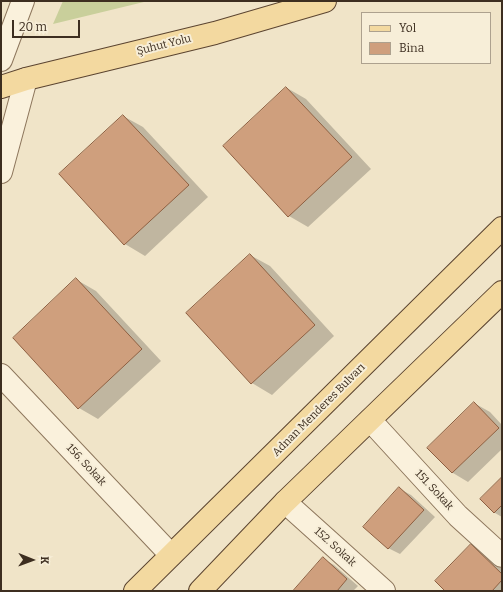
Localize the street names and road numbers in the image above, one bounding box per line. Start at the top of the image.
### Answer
street label: Şuhut Yolu [135,32,193,58]
street label: Adnan Menderes Bulvarı [270,361,368,459]
street label: 156. Sokak [63,441,109,489]
street label: 151. Sokak [412,467,456,513]
street label: 152. Sokak [311,525,359,569]

